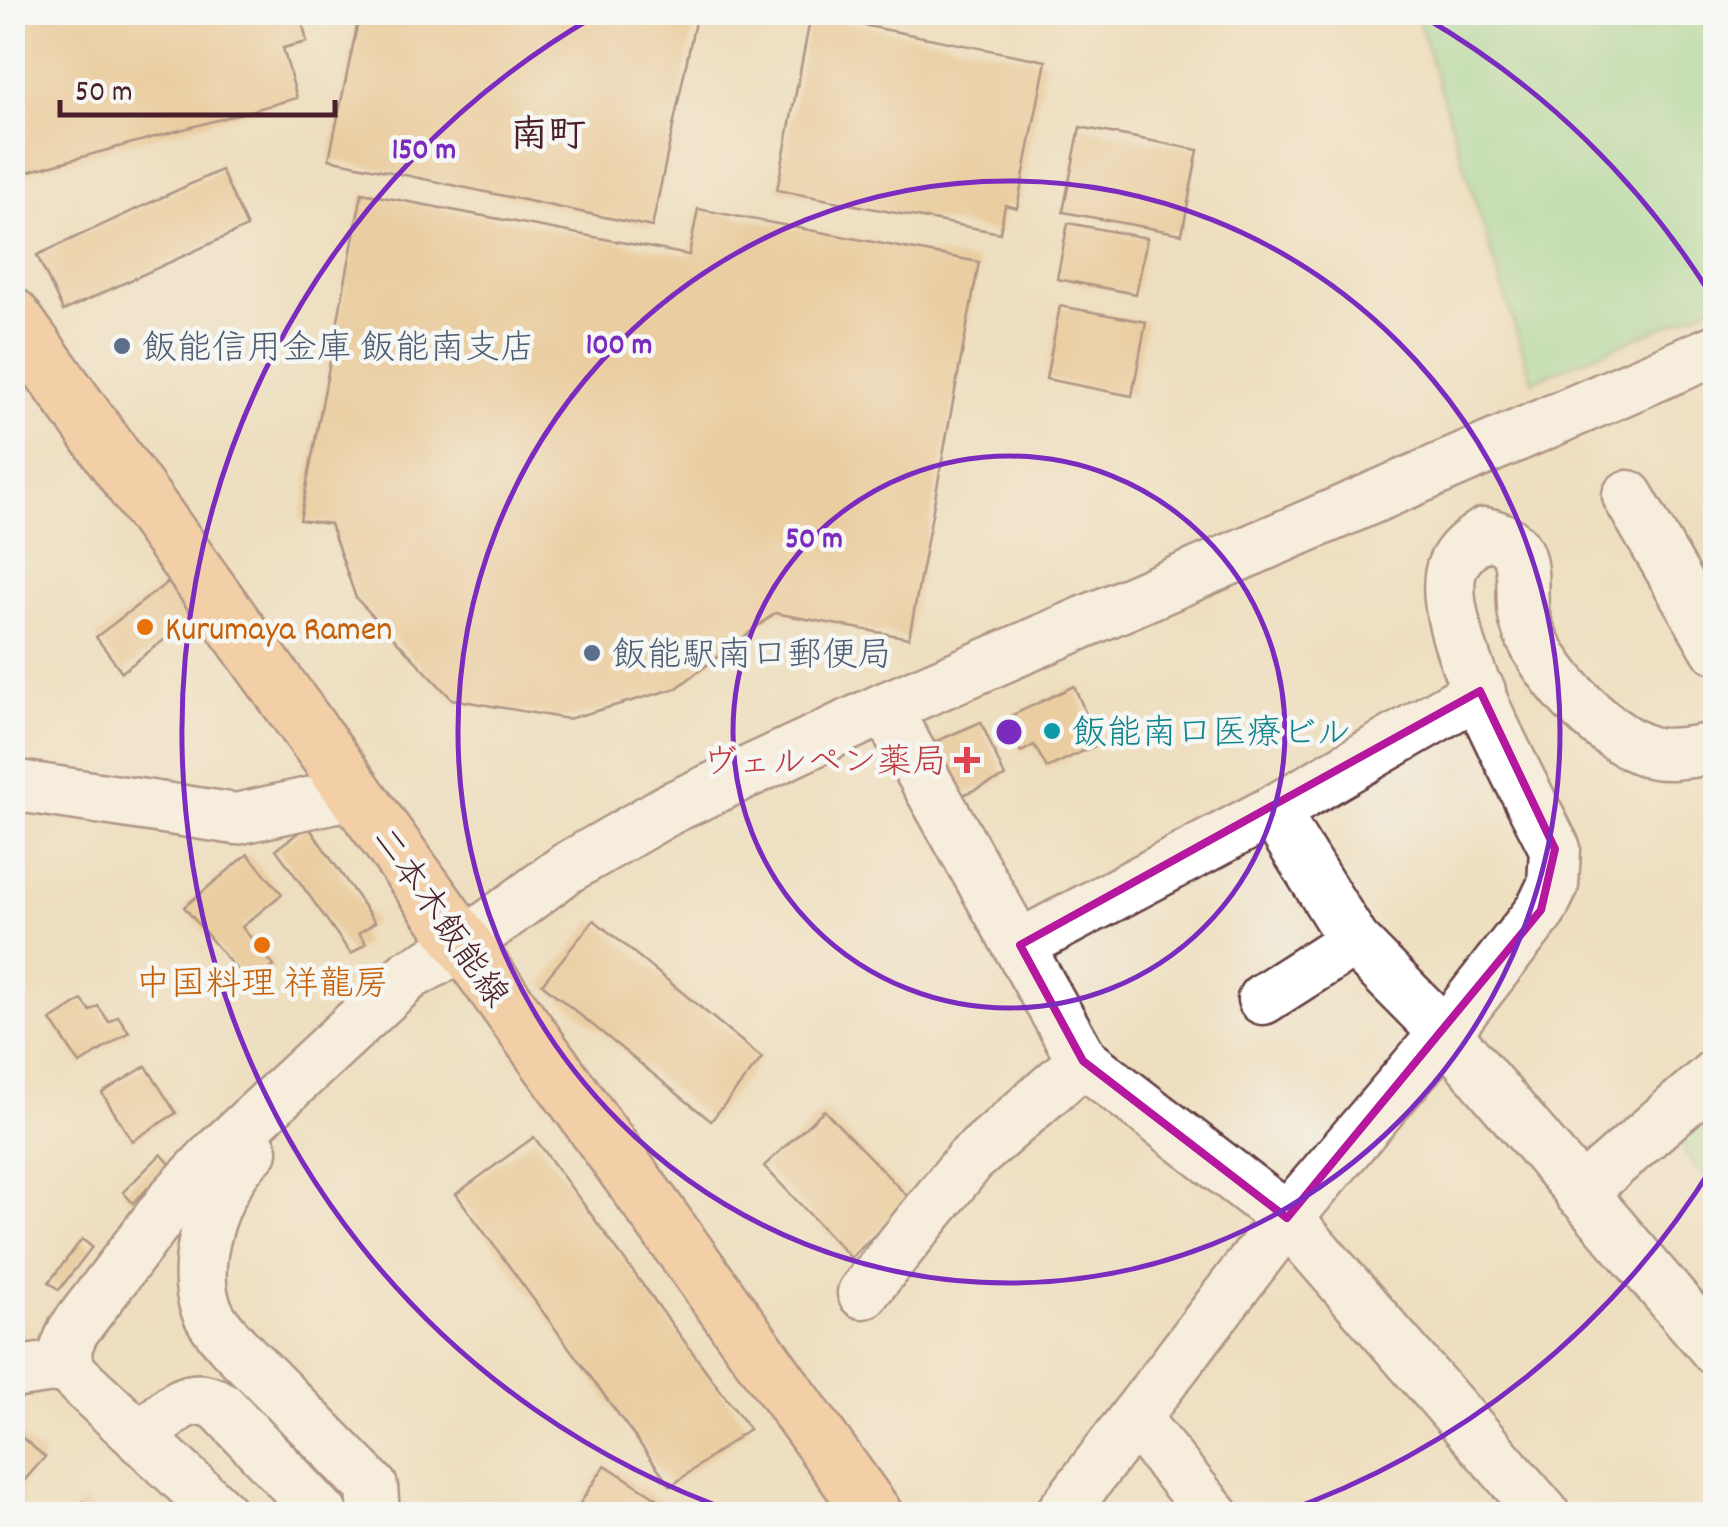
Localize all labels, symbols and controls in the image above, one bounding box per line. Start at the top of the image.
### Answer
scale bar [60,55,335,117]
text: 50 m [75,73,133,116]
district label: 南町 [510,111,586,166]
text: 150 m [392,131,456,174]
place label: 飯能信用金庫 飯能南支店 [142,326,535,376]
text: 100 m [586,326,652,369]
marker: 飯能信用金庫 飯能南支店 [111,335,133,357]
text: 50 m [785,520,843,563]
place label: Kurumaya Ramen [165,607,392,657]
marker: Kurumaya Ramen [134,616,156,638]
place label: 飯能駅南口郵便局 [612,633,892,683]
marker: 飯能駅南口郵便局 [581,642,603,664]
place label: 飯能南口医療ビル [1072,711,1351,761]
centre of rings [991,714,1027,750]
marker: 飯能南口医療ビル [1041,720,1063,742]
place label: ヴェルペン薬局 [702,740,947,790]
marker: ヴェルペン薬局 [956,749,978,771]
street label: 二本木飯能線 [357,819,519,1019]
marker: 中国料理 祥龍房 [251,934,273,956]
place label: 中国料理 祥龍房 [135,962,389,1012]

